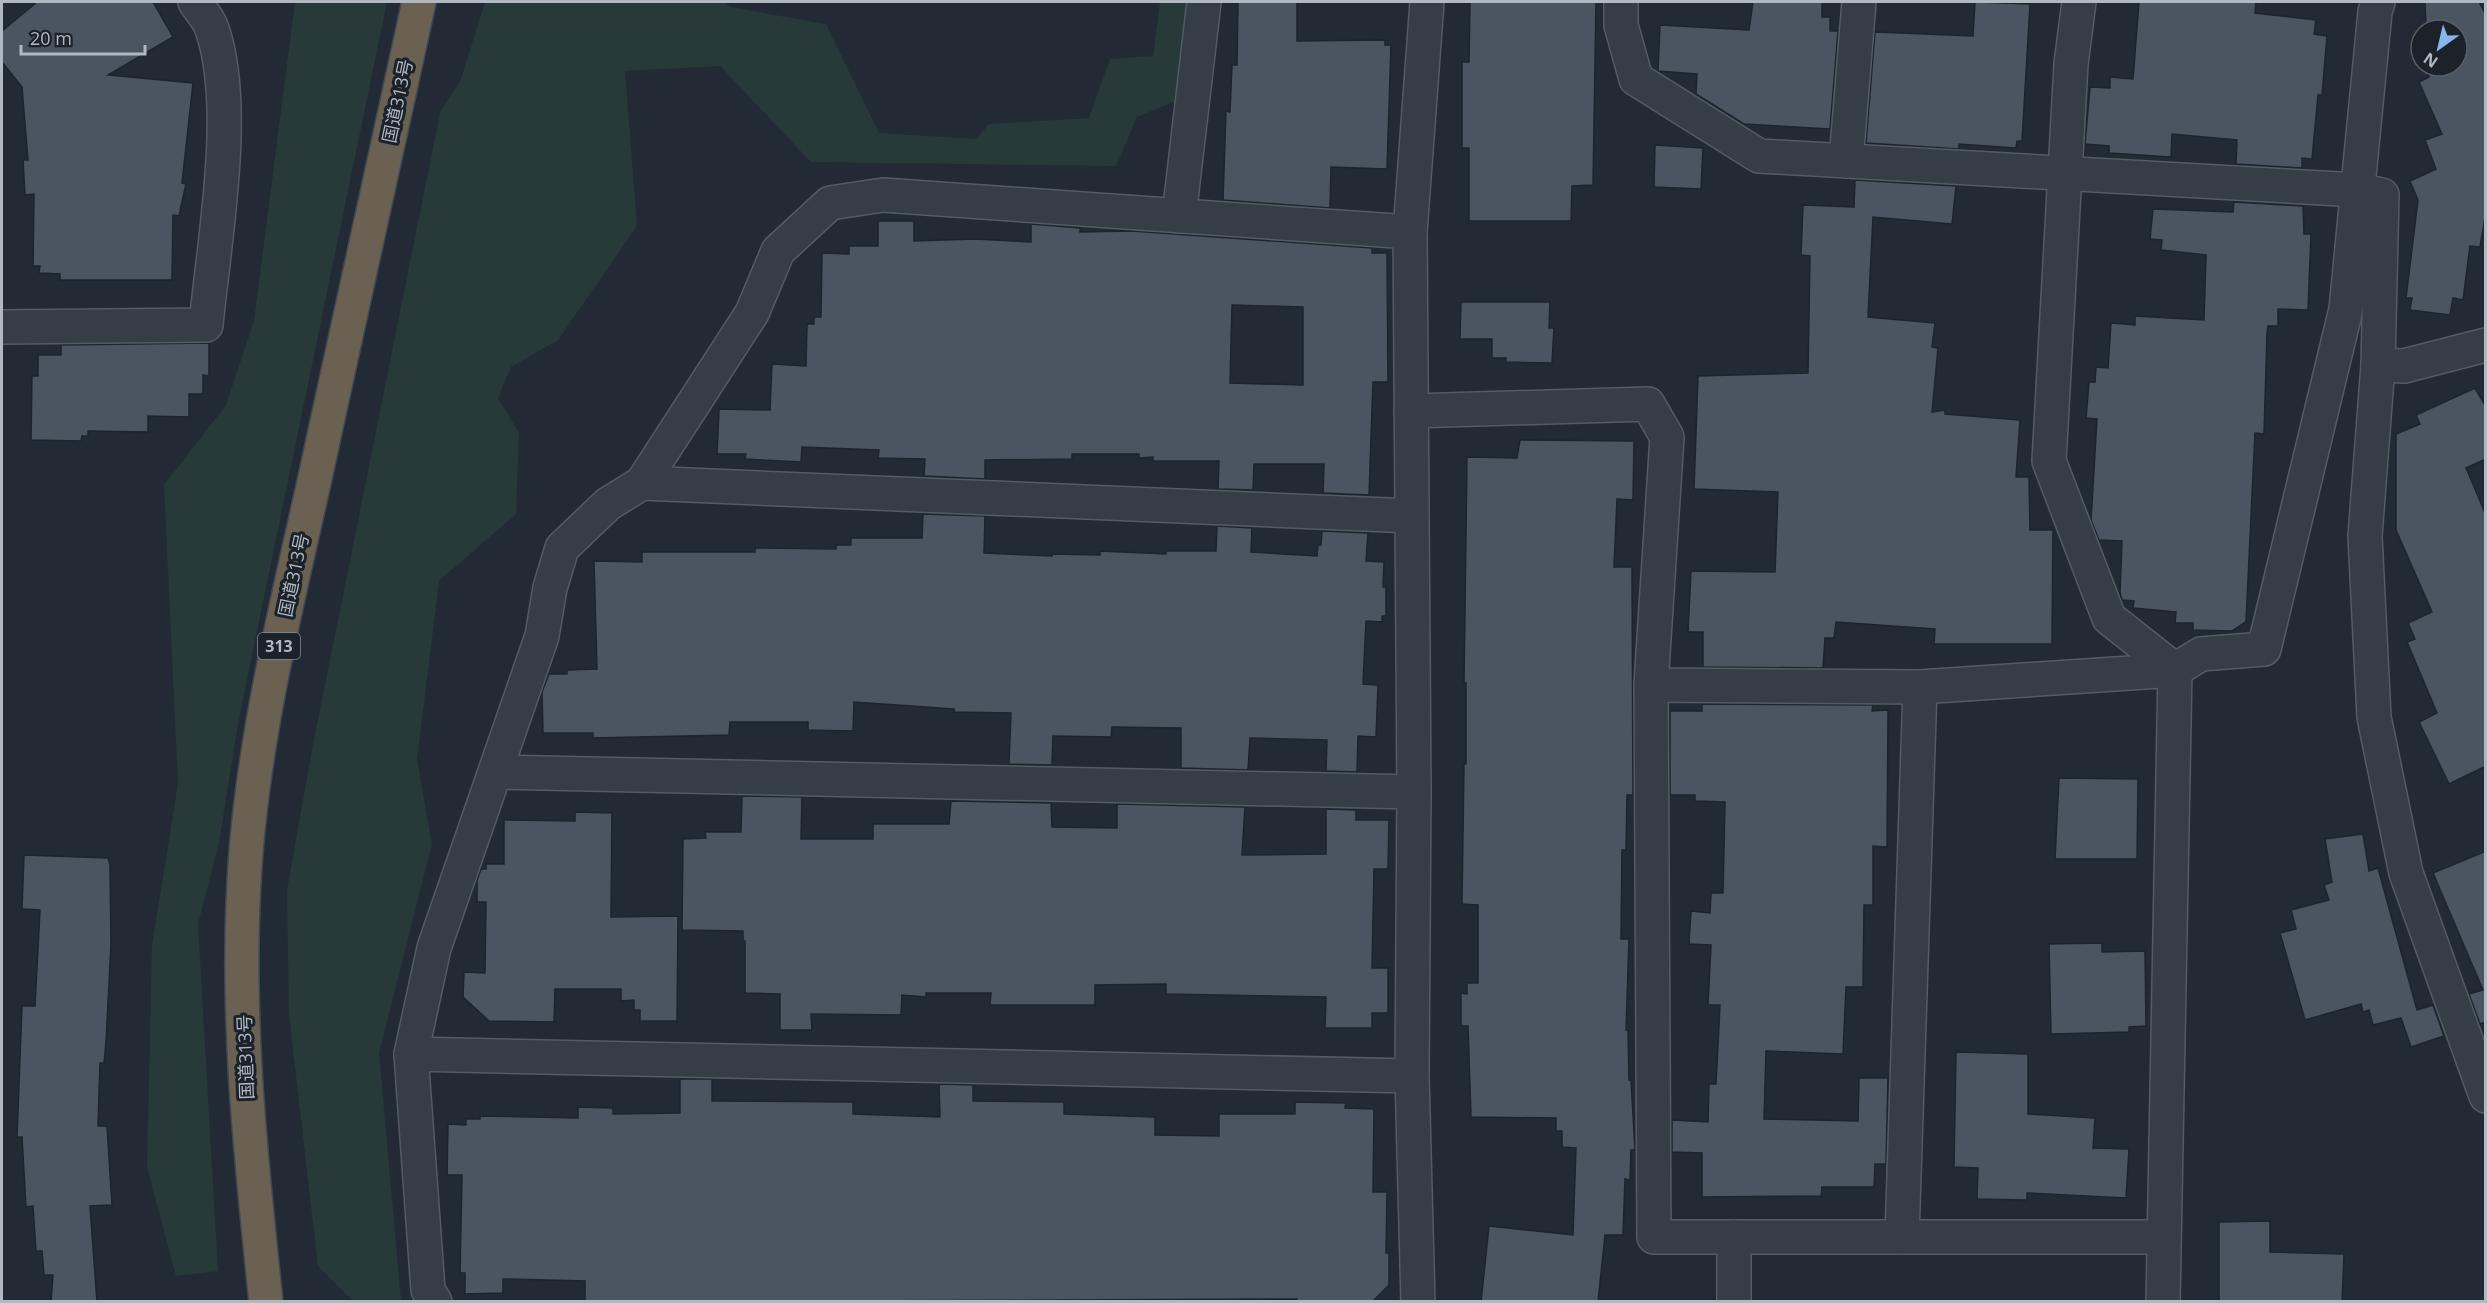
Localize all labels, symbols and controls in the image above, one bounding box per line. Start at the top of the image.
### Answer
scale bar [21,18,146,56]
north arrow [2409,18,2469,78]
text: 20 m [30,26,72,50]
text: N [2419,48,2442,73]
street label: 国道313号 [376,57,418,145]
street label: 国道313号 [272,531,314,619]
road number: 313 [258,633,300,659]
street label: 国道313号 [232,1014,258,1100]

